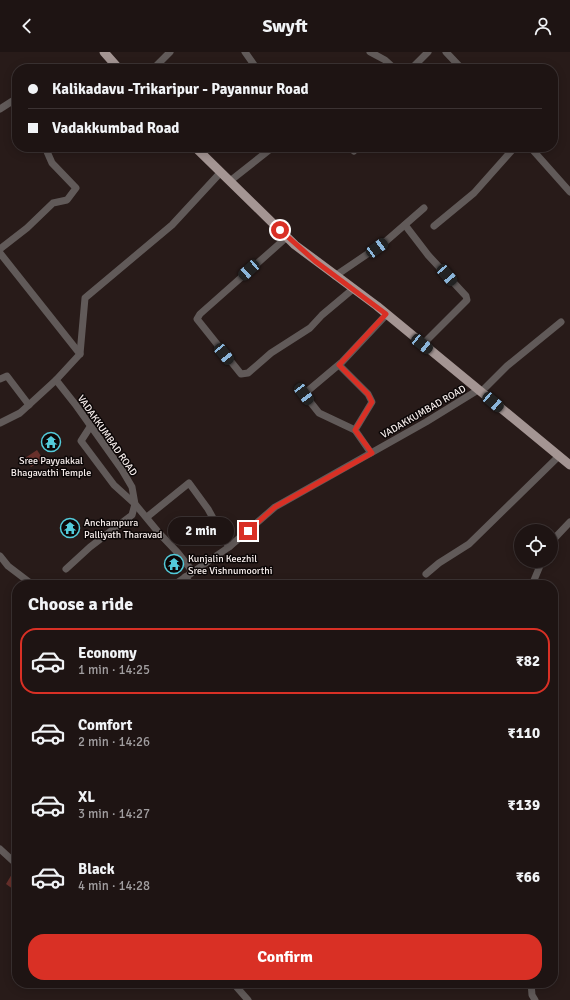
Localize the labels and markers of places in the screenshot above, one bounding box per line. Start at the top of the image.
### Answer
temple icon: Sree Payyakkal Bhagavathi Temple [40,431,62,453]
place label: Sree Payyakkal Bhagavathi Temple [11,455,91,479]
temple icon: Anchampura Palliyath Tharavad [59,517,81,539]
place label: Anchampura Palliyath Tharavad [84,517,162,541]
temple icon: Kunjalin Keezhil Sree Vishnumoorthi [163,553,185,575]
place label: Kunjalin Keezhil Sree Vishnumoorthi [188,553,272,577]

